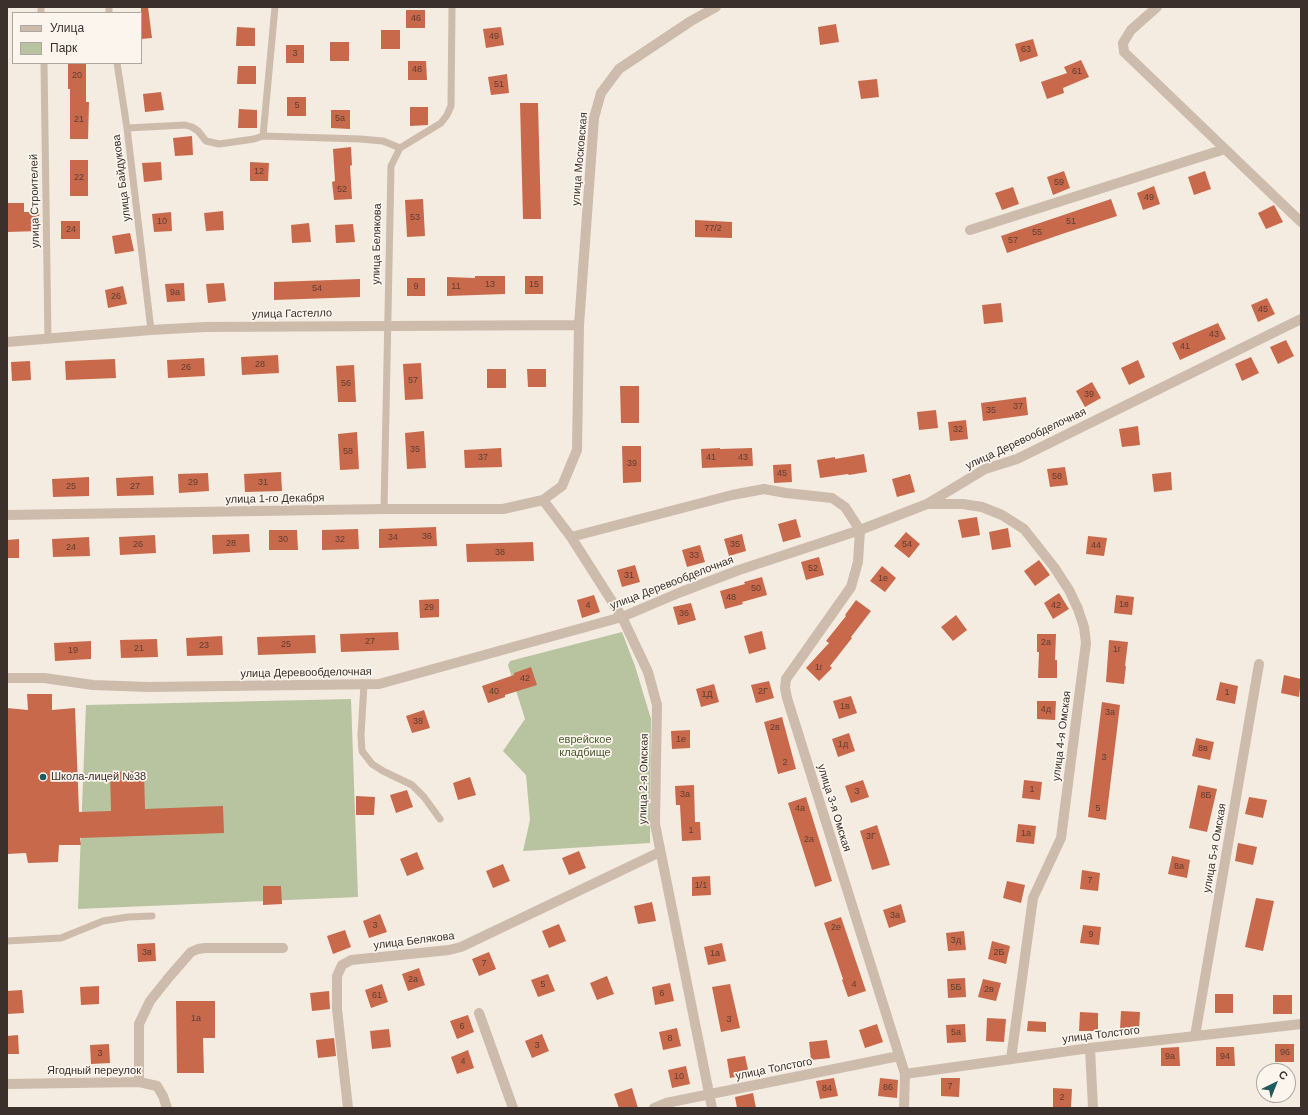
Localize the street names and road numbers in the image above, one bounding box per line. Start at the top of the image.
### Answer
street label: улица Московская [569,112,591,206]
street label: улица Байдукова [110,134,134,222]
street label: улица Строителей [28,154,42,248]
street label: улица Белякова [370,203,384,285]
street label: улица Гастелло [252,307,332,321]
street label: улица Деревообделочная [964,405,1088,473]
street label: улица 1-го Декабря [225,492,325,506]
street label: улица Деревообделочная [608,553,736,613]
street label: улица Деревообделочная [240,665,372,681]
street label: улица 4-я Омская [1050,690,1074,782]
street label: улица 2-я Омская [637,733,651,825]
street label: улица 3-я Омская [814,763,854,853]
street label: улица 5-я Омская [1201,802,1229,894]
street label: улица Белякова [373,929,455,953]
street label: улица Толстого [1062,1024,1140,1046]
street label: улица Толстого [735,1055,813,1083]
street label: Ягодный переулок [47,1064,141,1078]

